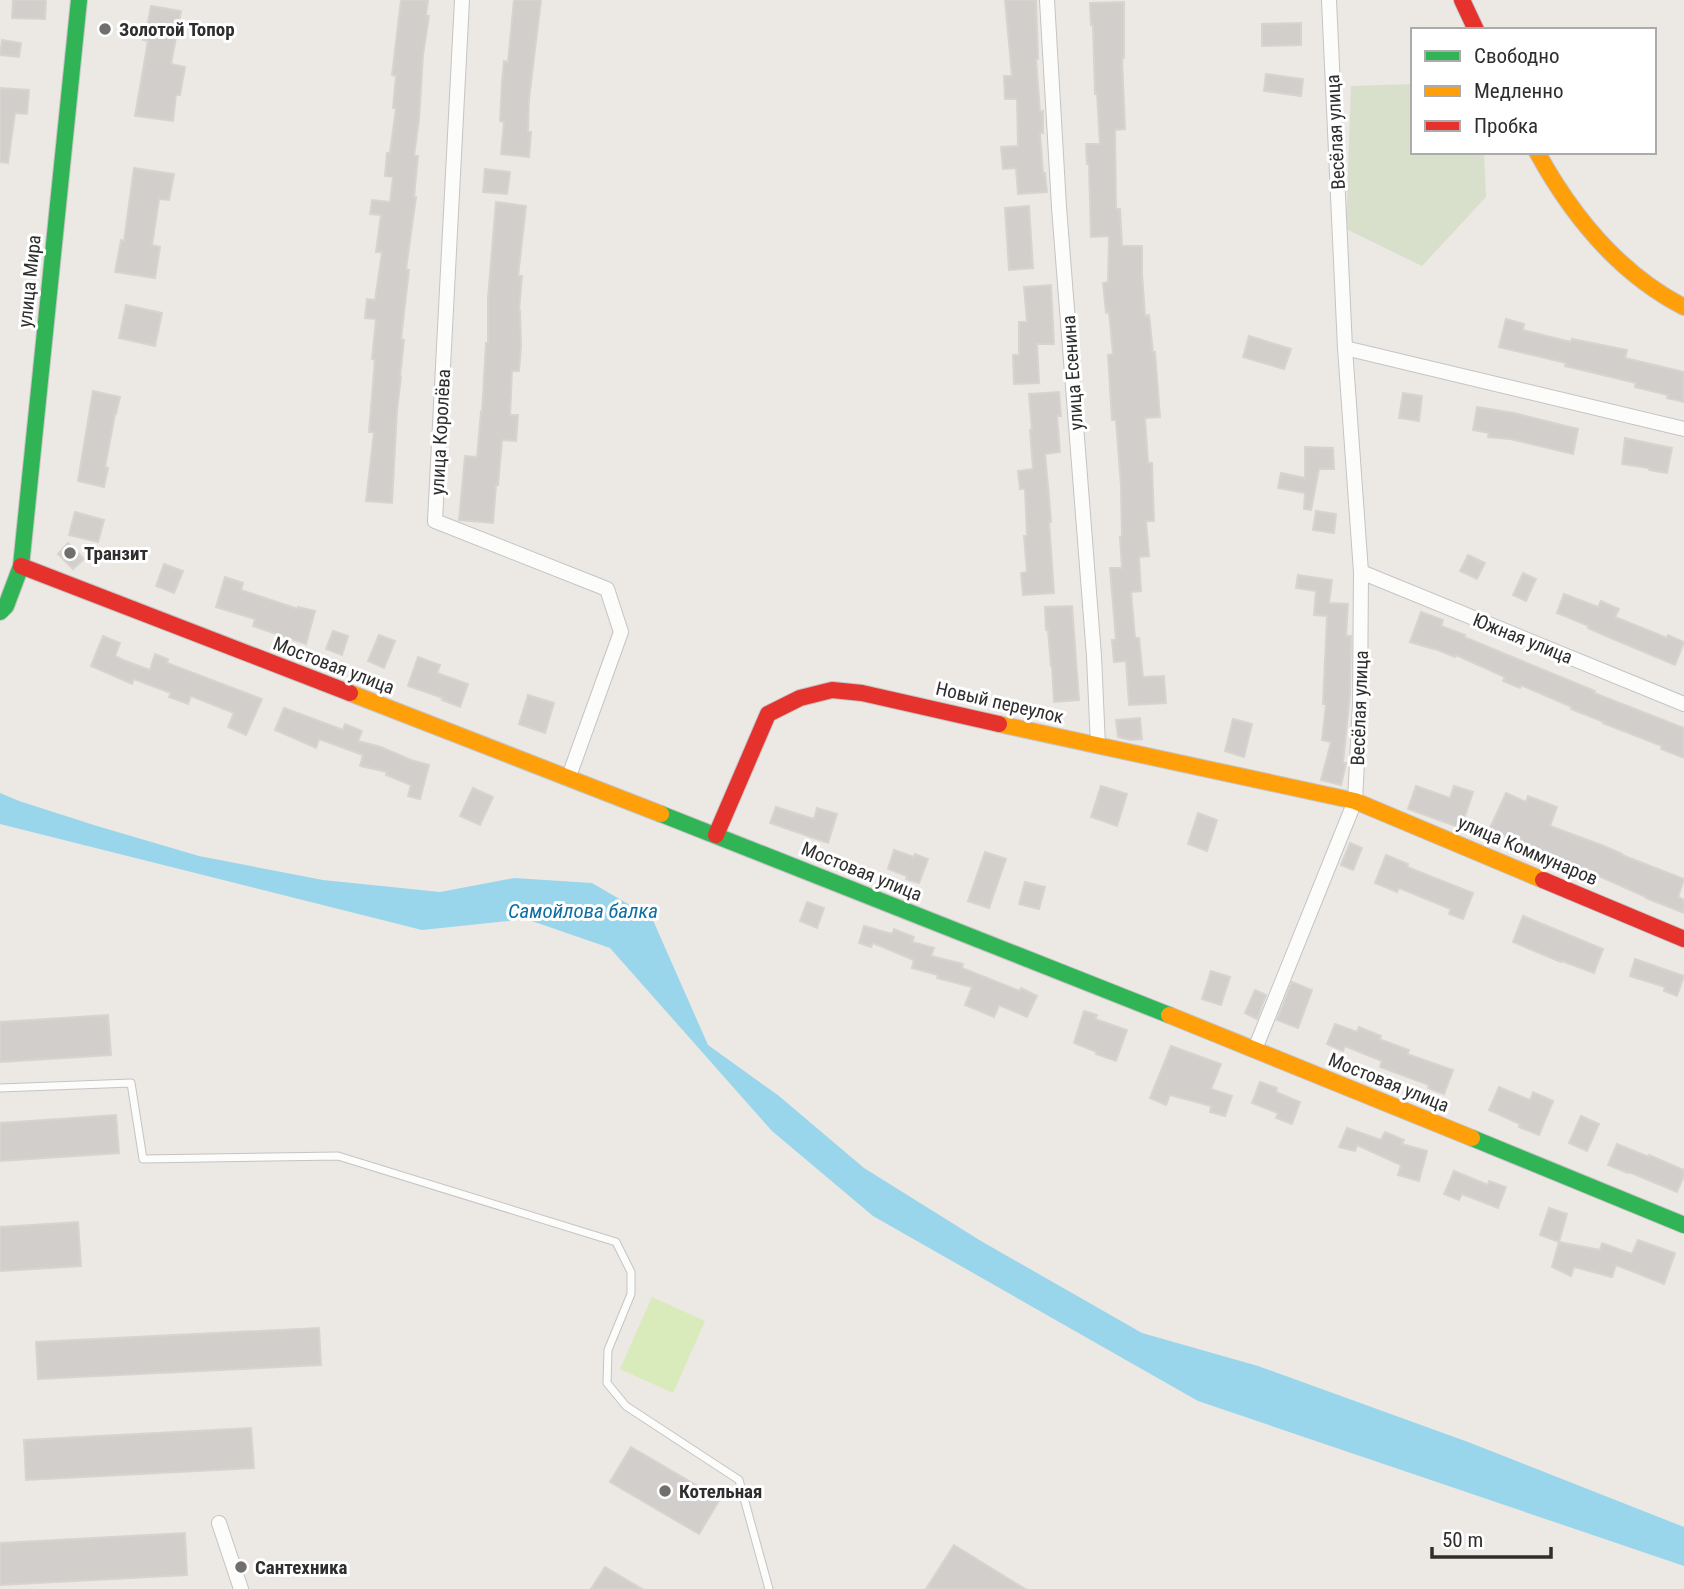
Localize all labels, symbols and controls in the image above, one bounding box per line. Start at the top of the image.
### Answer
place label: Золотой Топор [119,18,235,41]
marker: Золотой Топор [97,21,113,37]
legend [1411,28,1656,154]
text: Свободно [1474,44,1560,68]
street label: Весёлая улица [1321,74,1350,190]
text: Медленно [1474,79,1563,103]
text: Пробка [1474,114,1538,138]
street label: улица Мира [13,234,46,328]
street label: улица Есенина [1057,315,1088,431]
street label: улица Королёва [426,368,455,496]
place label: Транзит [84,542,148,565]
marker: Транзит [62,545,78,561]
street label: Южная улица [1470,608,1576,669]
street label: Мостовая улица [270,632,398,699]
street label: Весёлая улица [1346,650,1373,766]
street label: Новый переулок [934,677,1066,728]
street label: улица Коммунаров [1454,811,1601,890]
street label: Мостовая улица [798,837,925,906]
water label: Самойлова балка [508,899,658,923]
street label: Мостовая улица [1325,1048,1452,1117]
place label: Котельная [679,1480,762,1503]
marker: Котельная [657,1483,673,1499]
scale bar [1432,1516,1551,1560]
text: 50 m [1442,1528,1483,1552]
place label: Сантехника [255,1556,348,1579]
marker: Сантехника [233,1559,249,1575]

